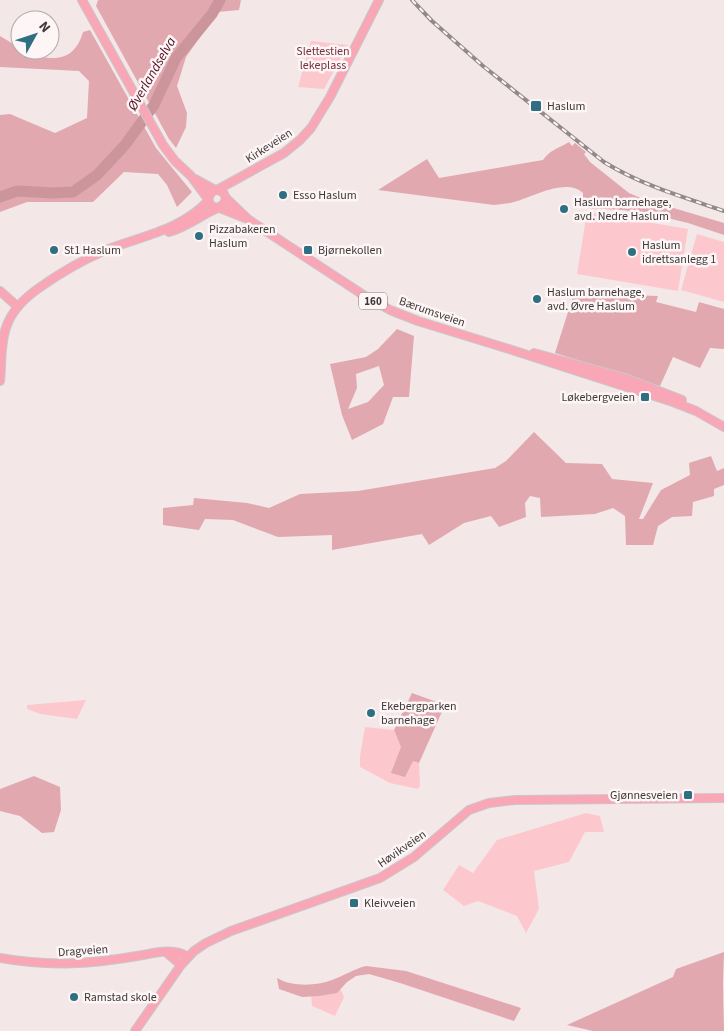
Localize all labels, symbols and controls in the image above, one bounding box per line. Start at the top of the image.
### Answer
north arrow [10,10,60,60]
text: N [34,17,55,37]
water label: Øverlandselva [122,33,181,115]
park label: Slettestien lekeplass [296,43,350,74]
place label: Haslum [547,98,585,115]
marker: Haslum [529,99,543,113]
street label: Kirkeveien [242,124,296,168]
place label: Esso Haslum [293,187,357,204]
marker: Esso Haslum [277,189,289,201]
place label: Haslum barnehage, avd. Nedre Haslum [574,194,671,225]
marker: Haslum barnehage, avd. Nedre Haslum [558,203,570,215]
place label: Pizzabakeren Haslum [209,221,275,252]
marker: Pizzabakeren Haslum [193,230,205,242]
place label: Haslum idrettsanlegg 1 [642,237,716,268]
place label: St1 Haslum [64,242,121,259]
place label: Bjørnekollen [318,242,382,259]
marker: St1 Haslum [48,244,60,256]
marker: Bjørnekollen [302,244,314,256]
marker: Haslum idrettsanlegg 1 [626,246,638,258]
place label: Haslum barnehage, avd. Øvre Haslum [547,284,644,315]
road number: 160 [359,292,387,310]
street label: Bærumsveien [397,293,467,331]
marker: Haslum barnehage, avd. Øvre Haslum [531,293,543,305]
place label: Løkebergveien [562,389,635,406]
marker: Løkebergveien [639,391,651,403]
place label: Ekebergparken barnehage [381,698,457,729]
marker: Ekebergparken barnehage [365,707,377,719]
place label: Gjønnesveien [610,787,678,804]
marker: Gjønnesveien [682,789,694,801]
street label: Høvikveien [374,826,430,872]
place label: Kleivveien [364,895,416,912]
marker: Kleivveien [348,897,360,909]
street label: Dragveien [57,941,109,961]
place label: Ramstad skole [84,989,157,1006]
marker: Ramstad skole [68,991,80,1003]

